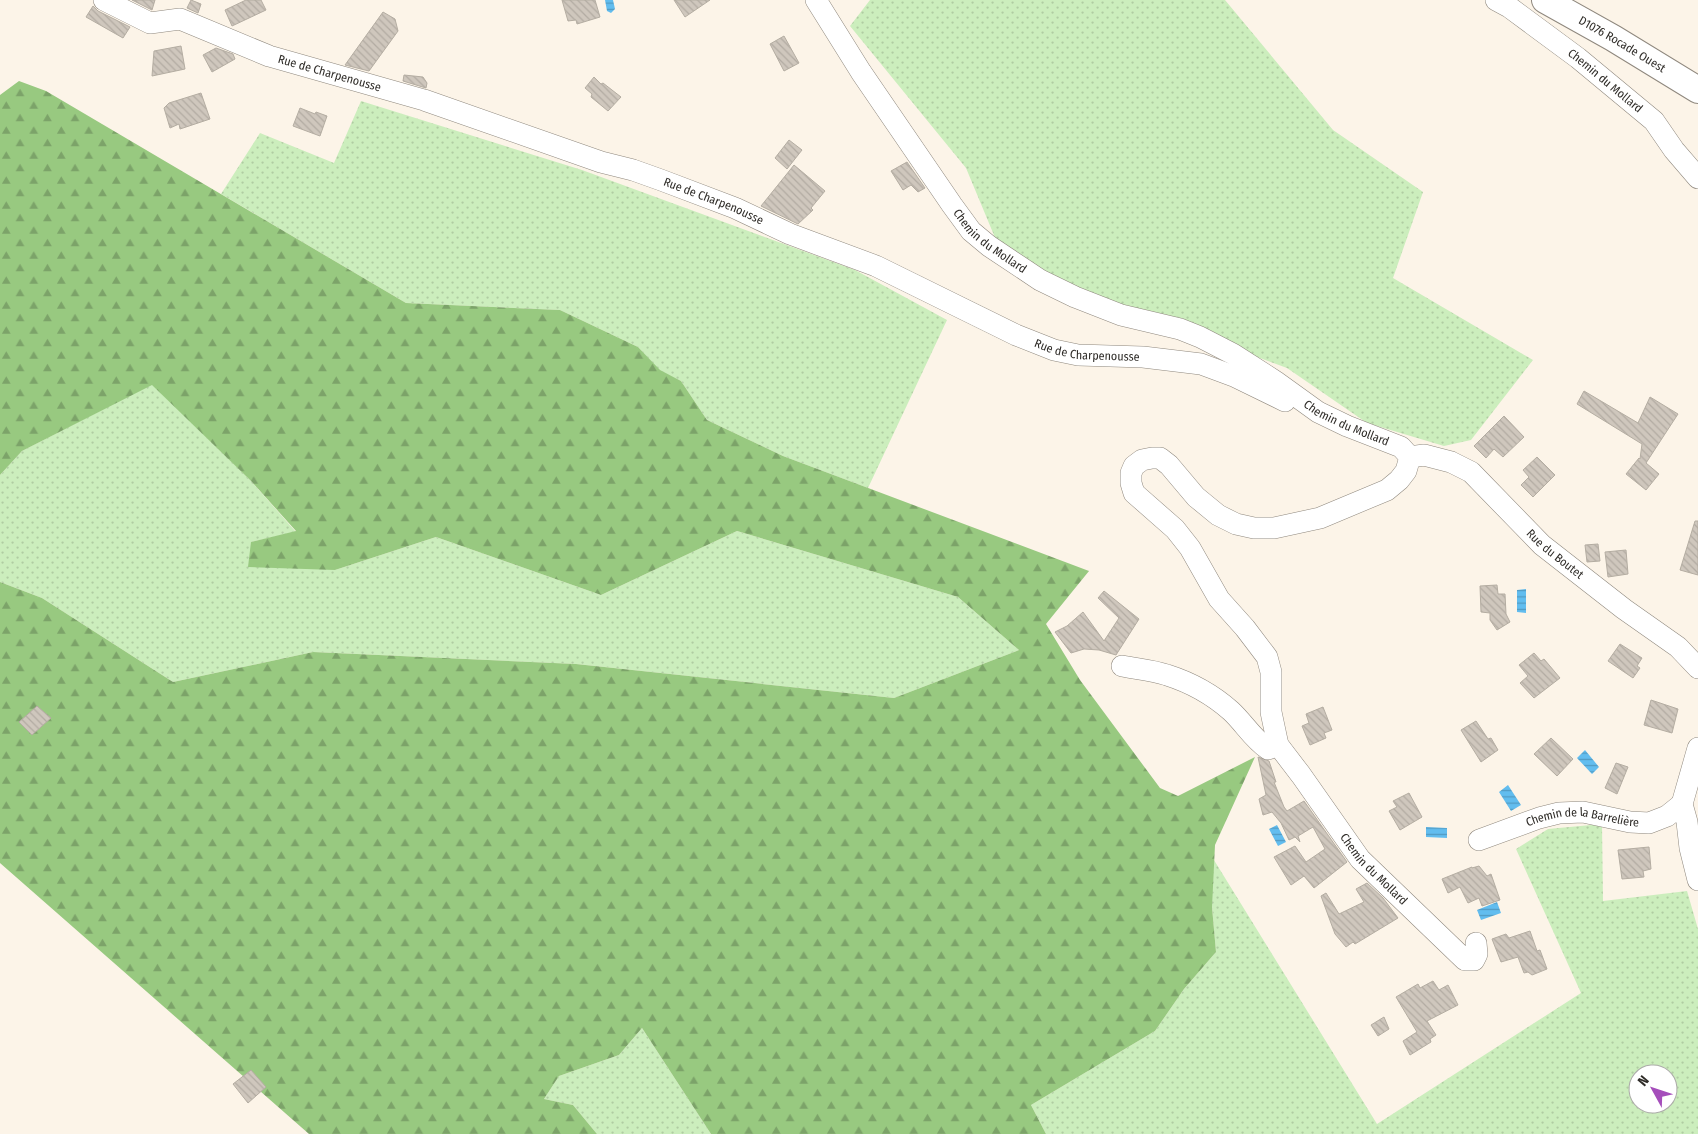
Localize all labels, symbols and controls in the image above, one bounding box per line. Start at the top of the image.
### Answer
street label: D1076 Rocade Ouest [1576,13,1668,76]
street label: Chemin du Mollard [1565,46,1645,116]
street label: Rue de Charpenousse [276,52,383,94]
street label: Rue de Charpenousse [662,175,766,227]
street label: Chemin du Mollard [950,206,1029,276]
street label: Rue de Charpenousse [1032,336,1140,364]
street label: Chemin du Mollard [1301,397,1391,449]
street label: Rue du Boutet [1524,526,1586,582]
street label: Chemin de la Barrelière [1524,805,1639,829]
street label: Chemin du Mollard [1337,831,1410,908]
north arrow [1628,1064,1678,1114]
text: N [1634,1072,1653,1090]

